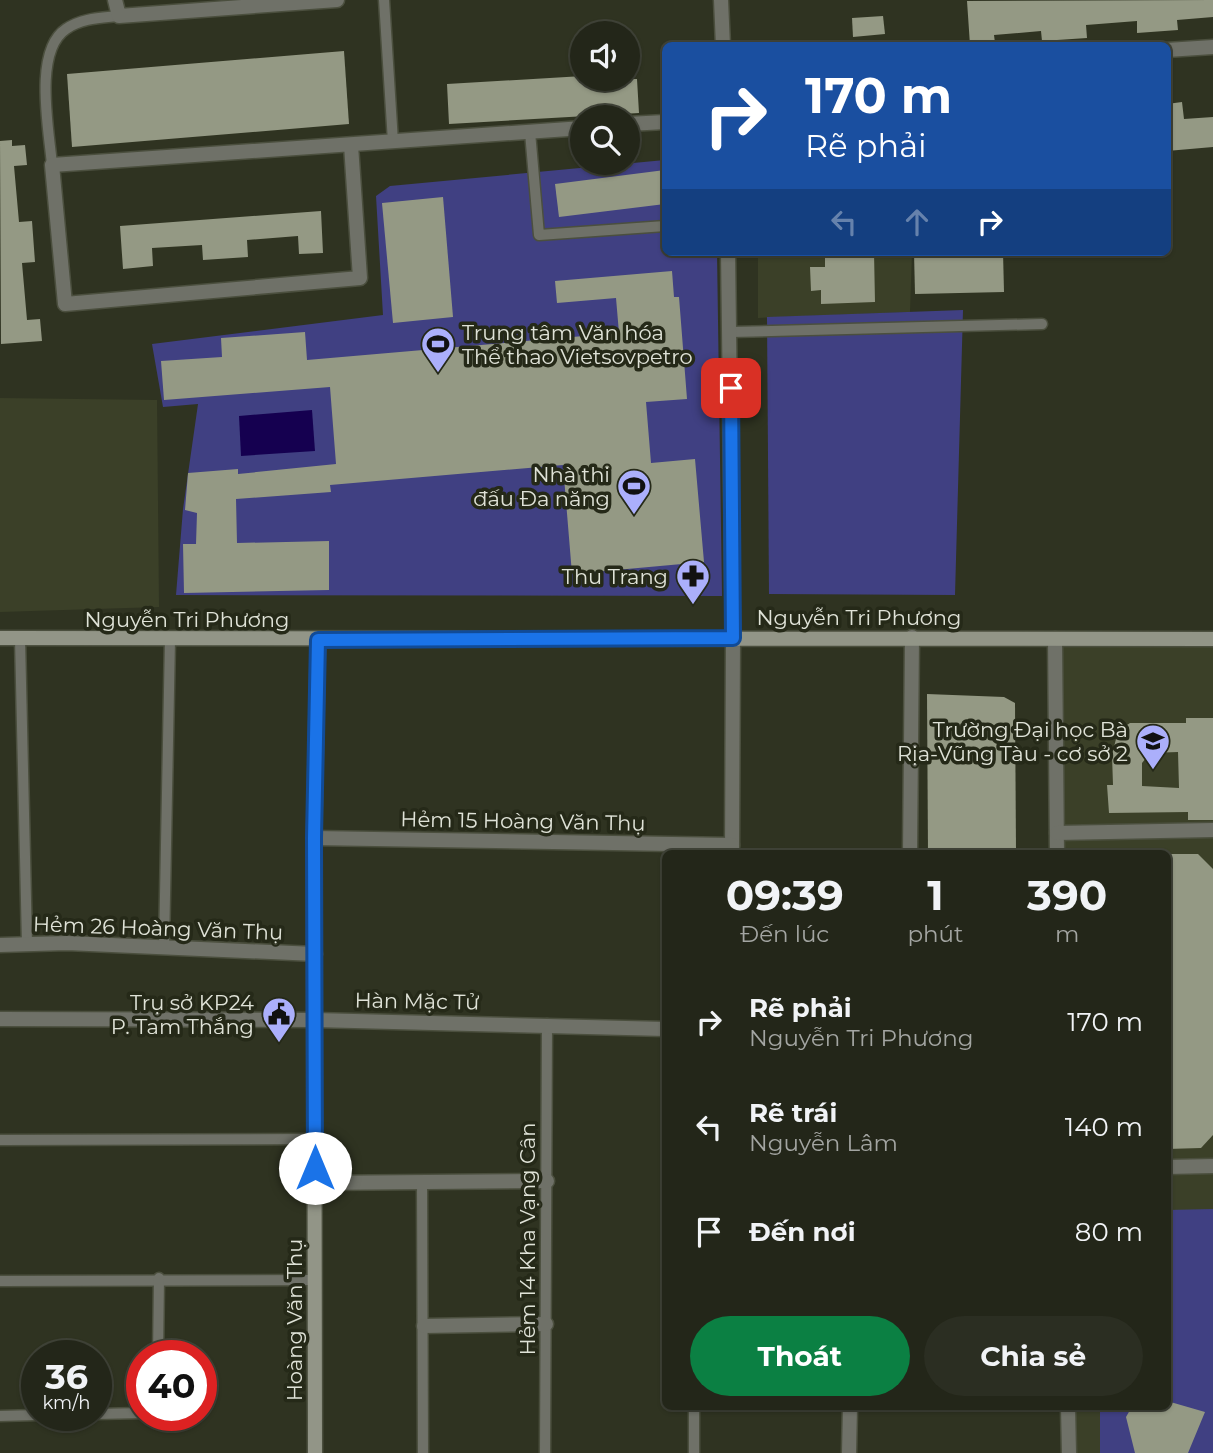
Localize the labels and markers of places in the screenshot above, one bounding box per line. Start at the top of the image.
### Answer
place label: Trung tâm Văn hóa Thể thao Vietsovpetro [462,320,693,369]
sports icon: Trung tâm Văn hóa Thể thao Vietsovpetro [419,325,457,374]
pin [701,358,761,418]
place label: Nhà thi đấu Đa năng [473,462,610,511]
sports icon: Nhà thi đấu Đa năng [615,467,653,516]
pharmacy icon: Thu Trang [674,557,712,606]
place label: Thu Trang [562,564,668,589]
place label: Trường Đại học Bà Rịa-Vũng Tàu - cơ sở 2 [897,717,1128,766]
school or university icon: Trường Đại học Bà Rịa-Vũng Tàu - cơ sở 2 [1134,722,1172,771]
place label: Trụ sở KP24 P. Tam Thắng [111,990,254,1039]
public building icon: Trụ sở KP24 P. Tam Thắng [260,995,298,1044]

